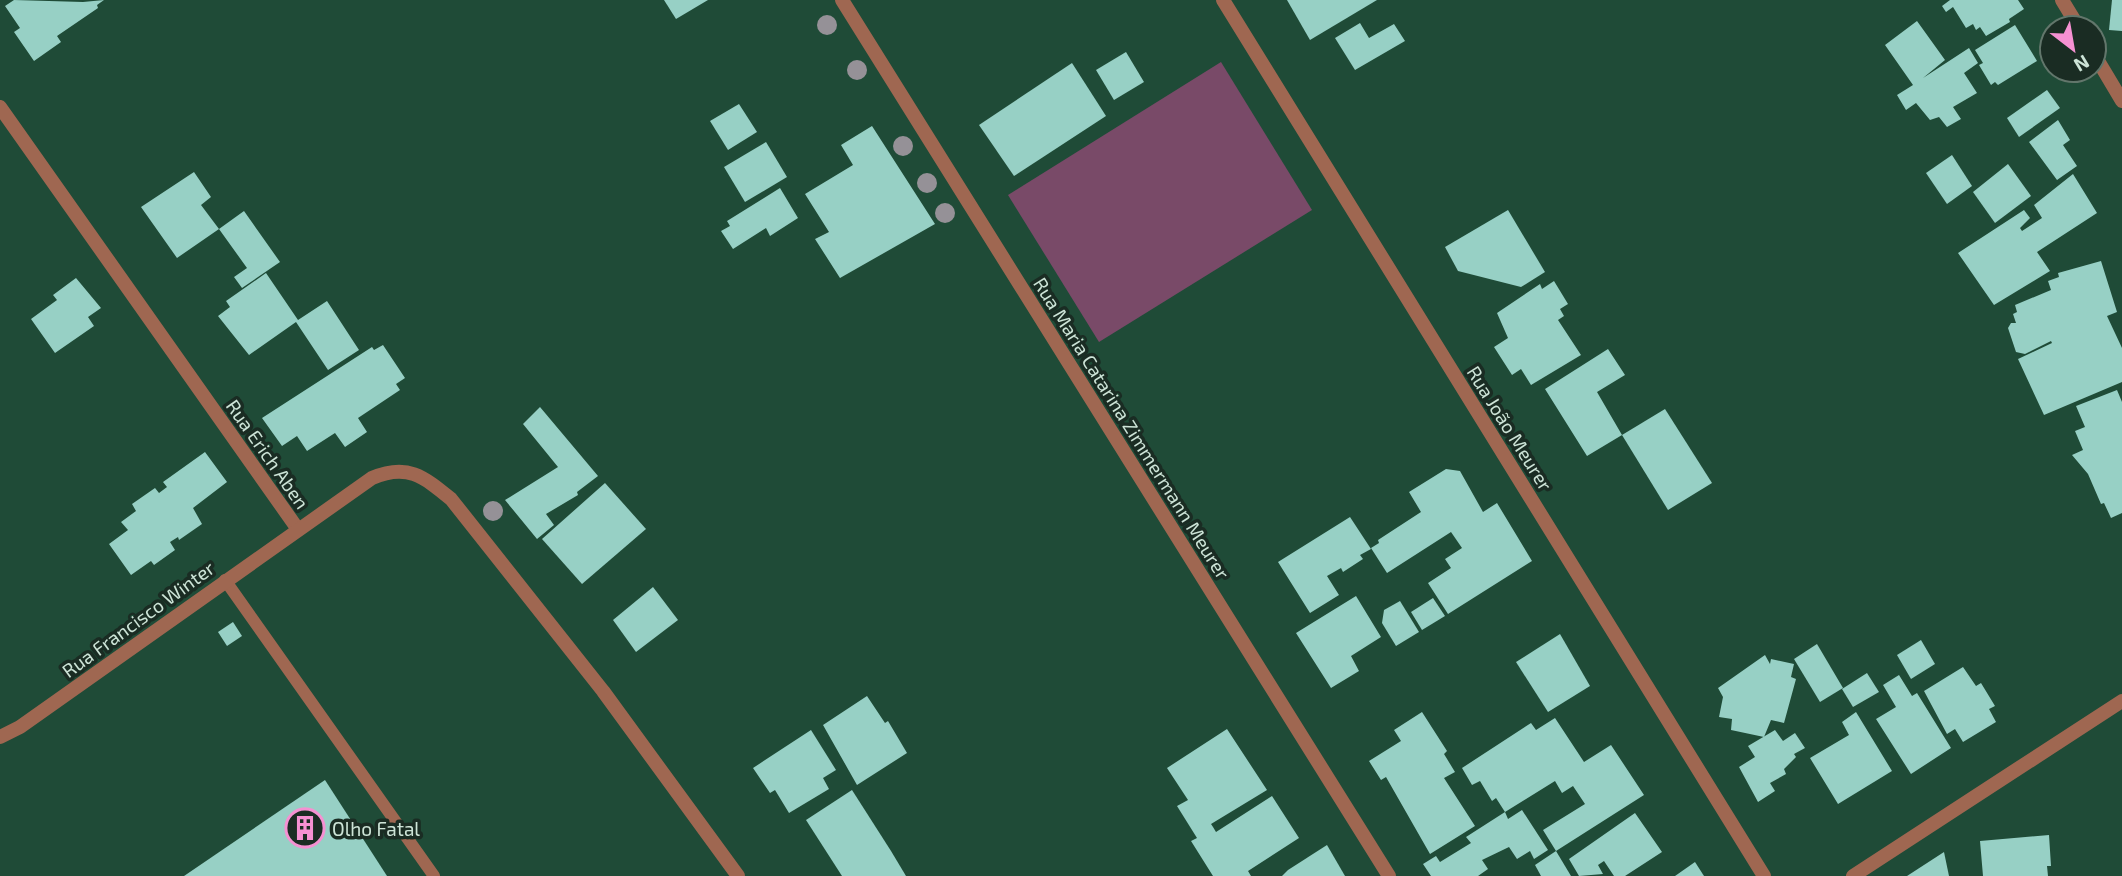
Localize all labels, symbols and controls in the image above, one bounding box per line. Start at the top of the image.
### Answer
north arrow [2038,14,2108,84]
text: N [2070,51,2094,77]
street label: Rua Maria Catarina Zimmermann Meurer [1029,273,1235,583]
street label: Rua João Meurer [1462,361,1558,495]
street label: Rua Erich Aben [222,395,314,513]
street label: Rua Francisco Winter [57,556,219,682]
building icon: Olho Fatal [284,807,326,849]
place label: Olho Fatal [332,817,420,840]

